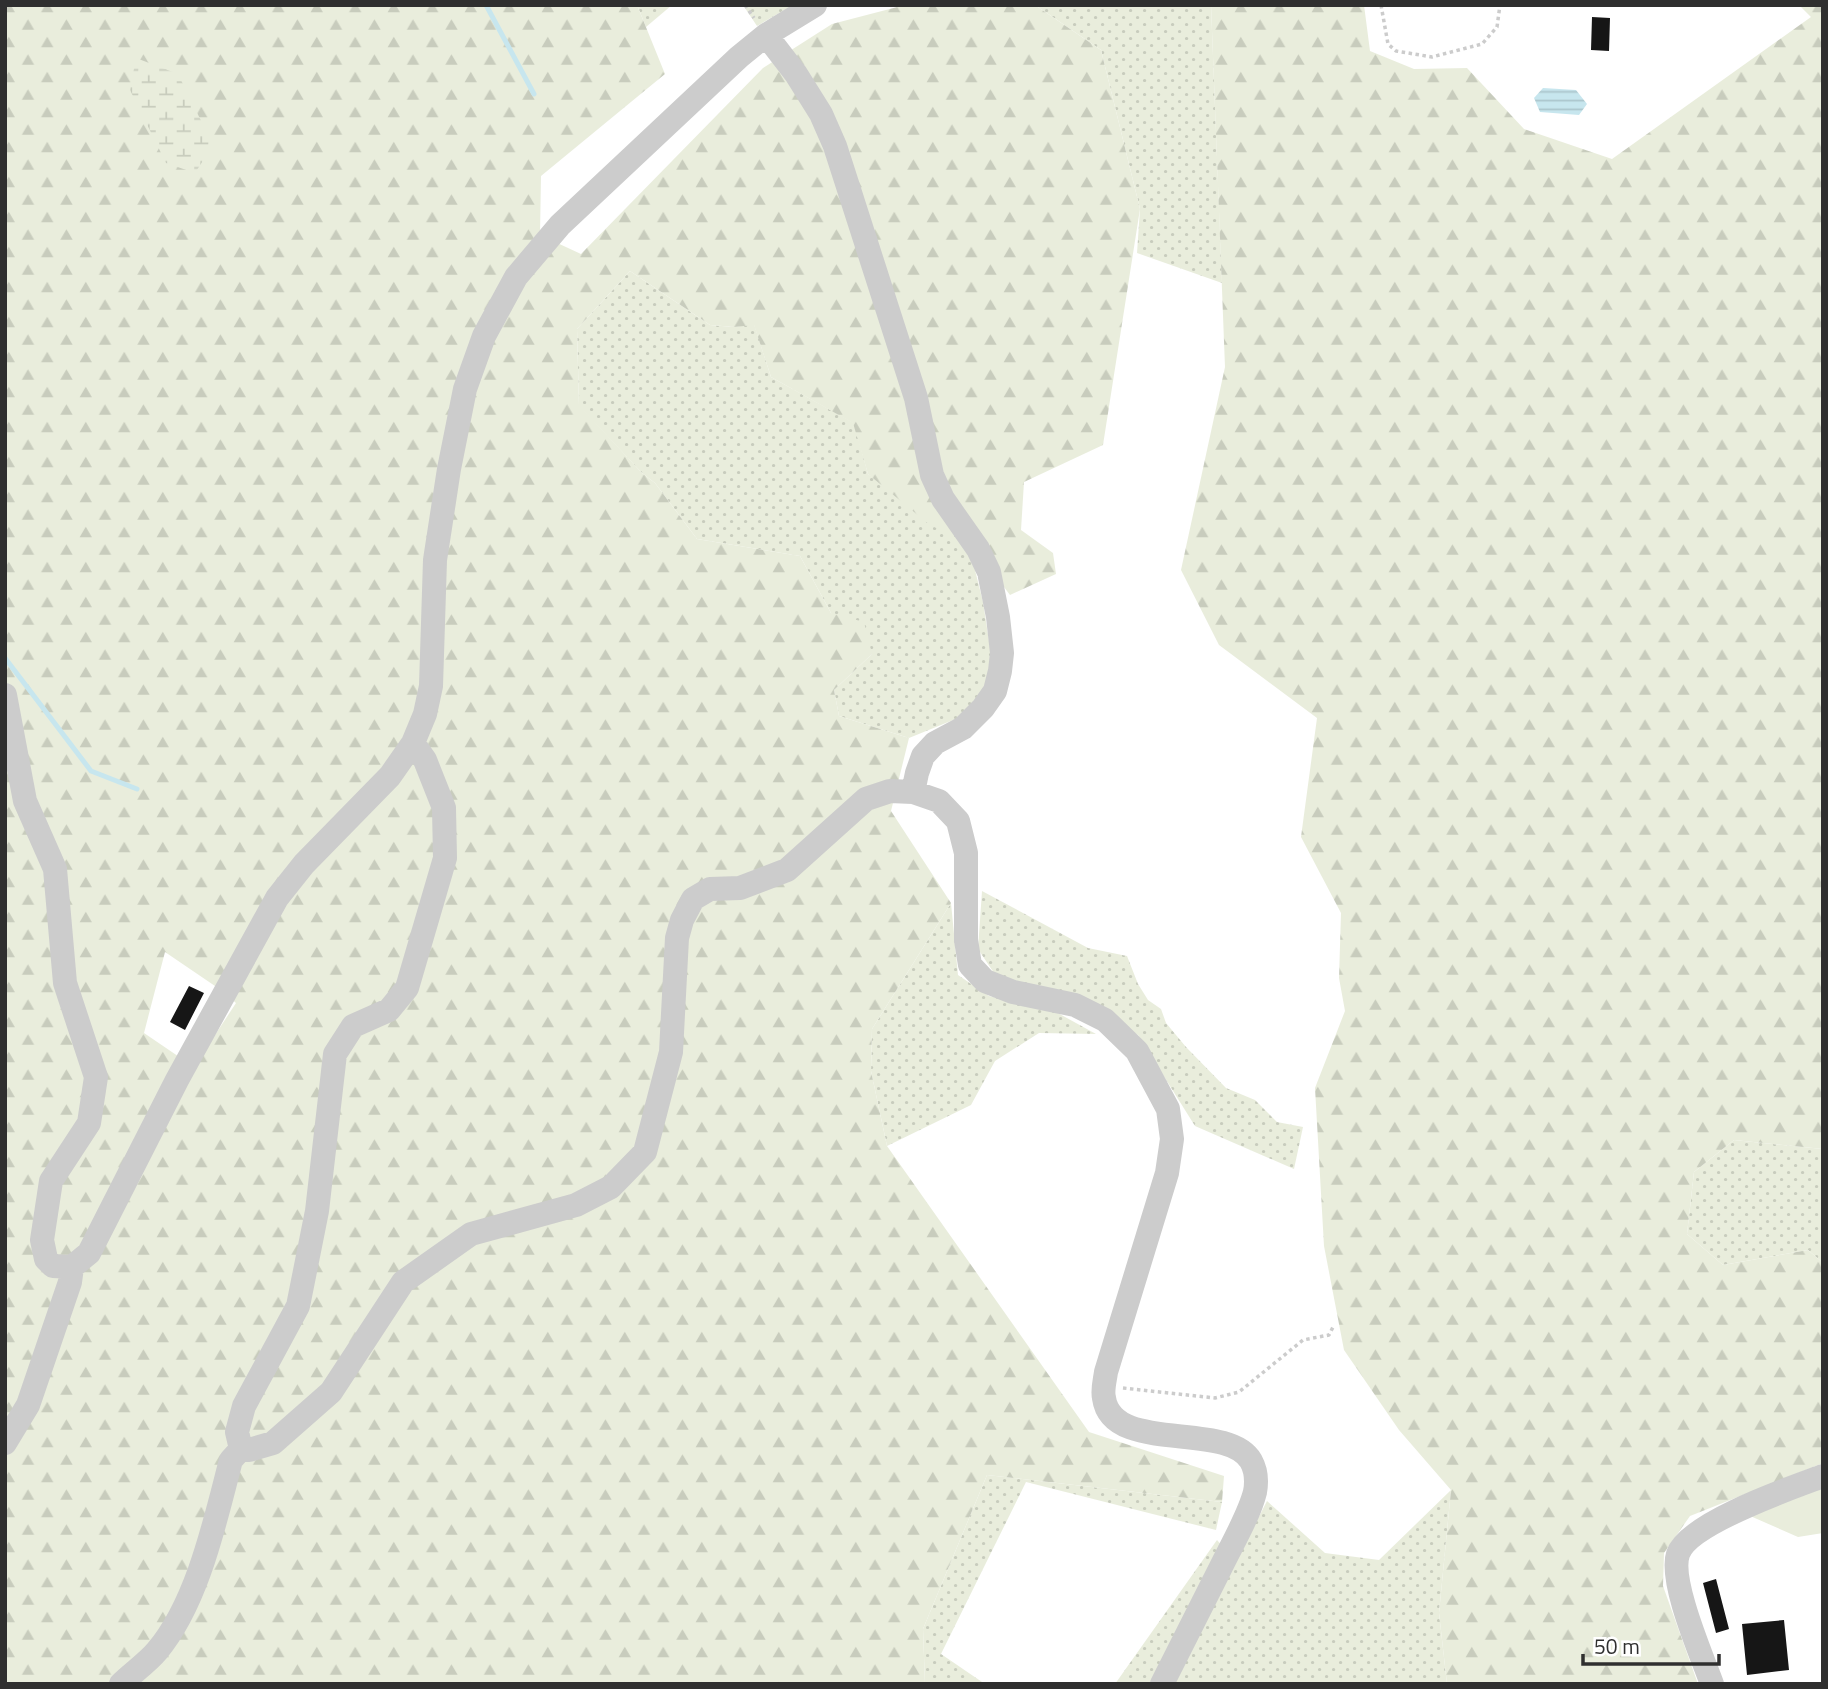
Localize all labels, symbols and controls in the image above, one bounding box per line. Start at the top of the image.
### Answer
scale bar [1583,1622,1720,1666]
text: 50 m [1594,1630,1640,1662]

